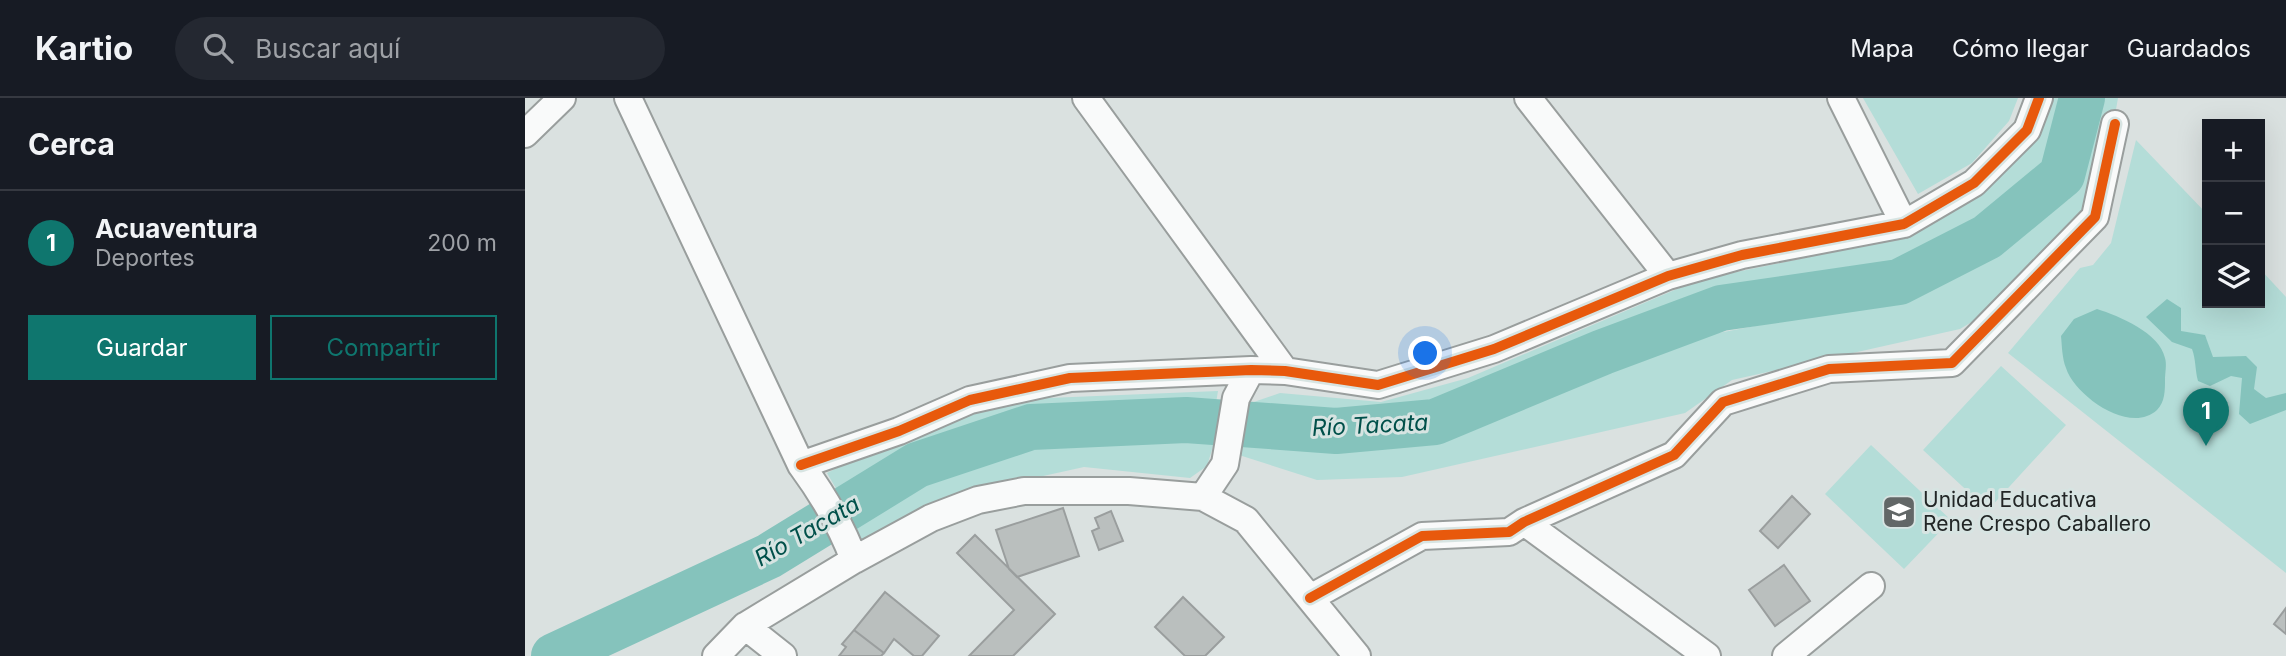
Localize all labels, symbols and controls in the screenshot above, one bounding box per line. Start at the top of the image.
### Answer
search box [175,17,665,80]
text: Kartio [35,28,133,68]
icon: search [199,29,237,67]
text: Buscar aquí [255,33,400,64]
text: Mapa [1850,34,1914,63]
text: Cómo llegar [1952,34,2089,63]
text: Guardados [2127,34,2251,63]
map controls [2202,119,2265,308]
button: + [2202,119,2265,182]
text: Cerca [28,126,115,162]
button: − [2202,182,2265,245]
text: Acuaventura [95,213,258,244]
text: 1 [46,229,56,257]
text: 200 m [427,229,497,257]
text: Deportes [95,244,195,272]
button: layers [2202,245,2265,308]
button: Guardar [28,315,256,380]
button: Compartir [270,315,497,380]
your location [1408,336,1442,370]
pin: 1 [2183,388,2229,446]
water label: Río Tacata [1311,408,1429,442]
place label: Unidad Educativa Rene Crespo Caballero [1923,487,2151,536]
water label: Río Tacata [750,490,864,572]
school or university icon: Unidad Educativa Rene Crespo Caballero [1880,493,1918,531]

